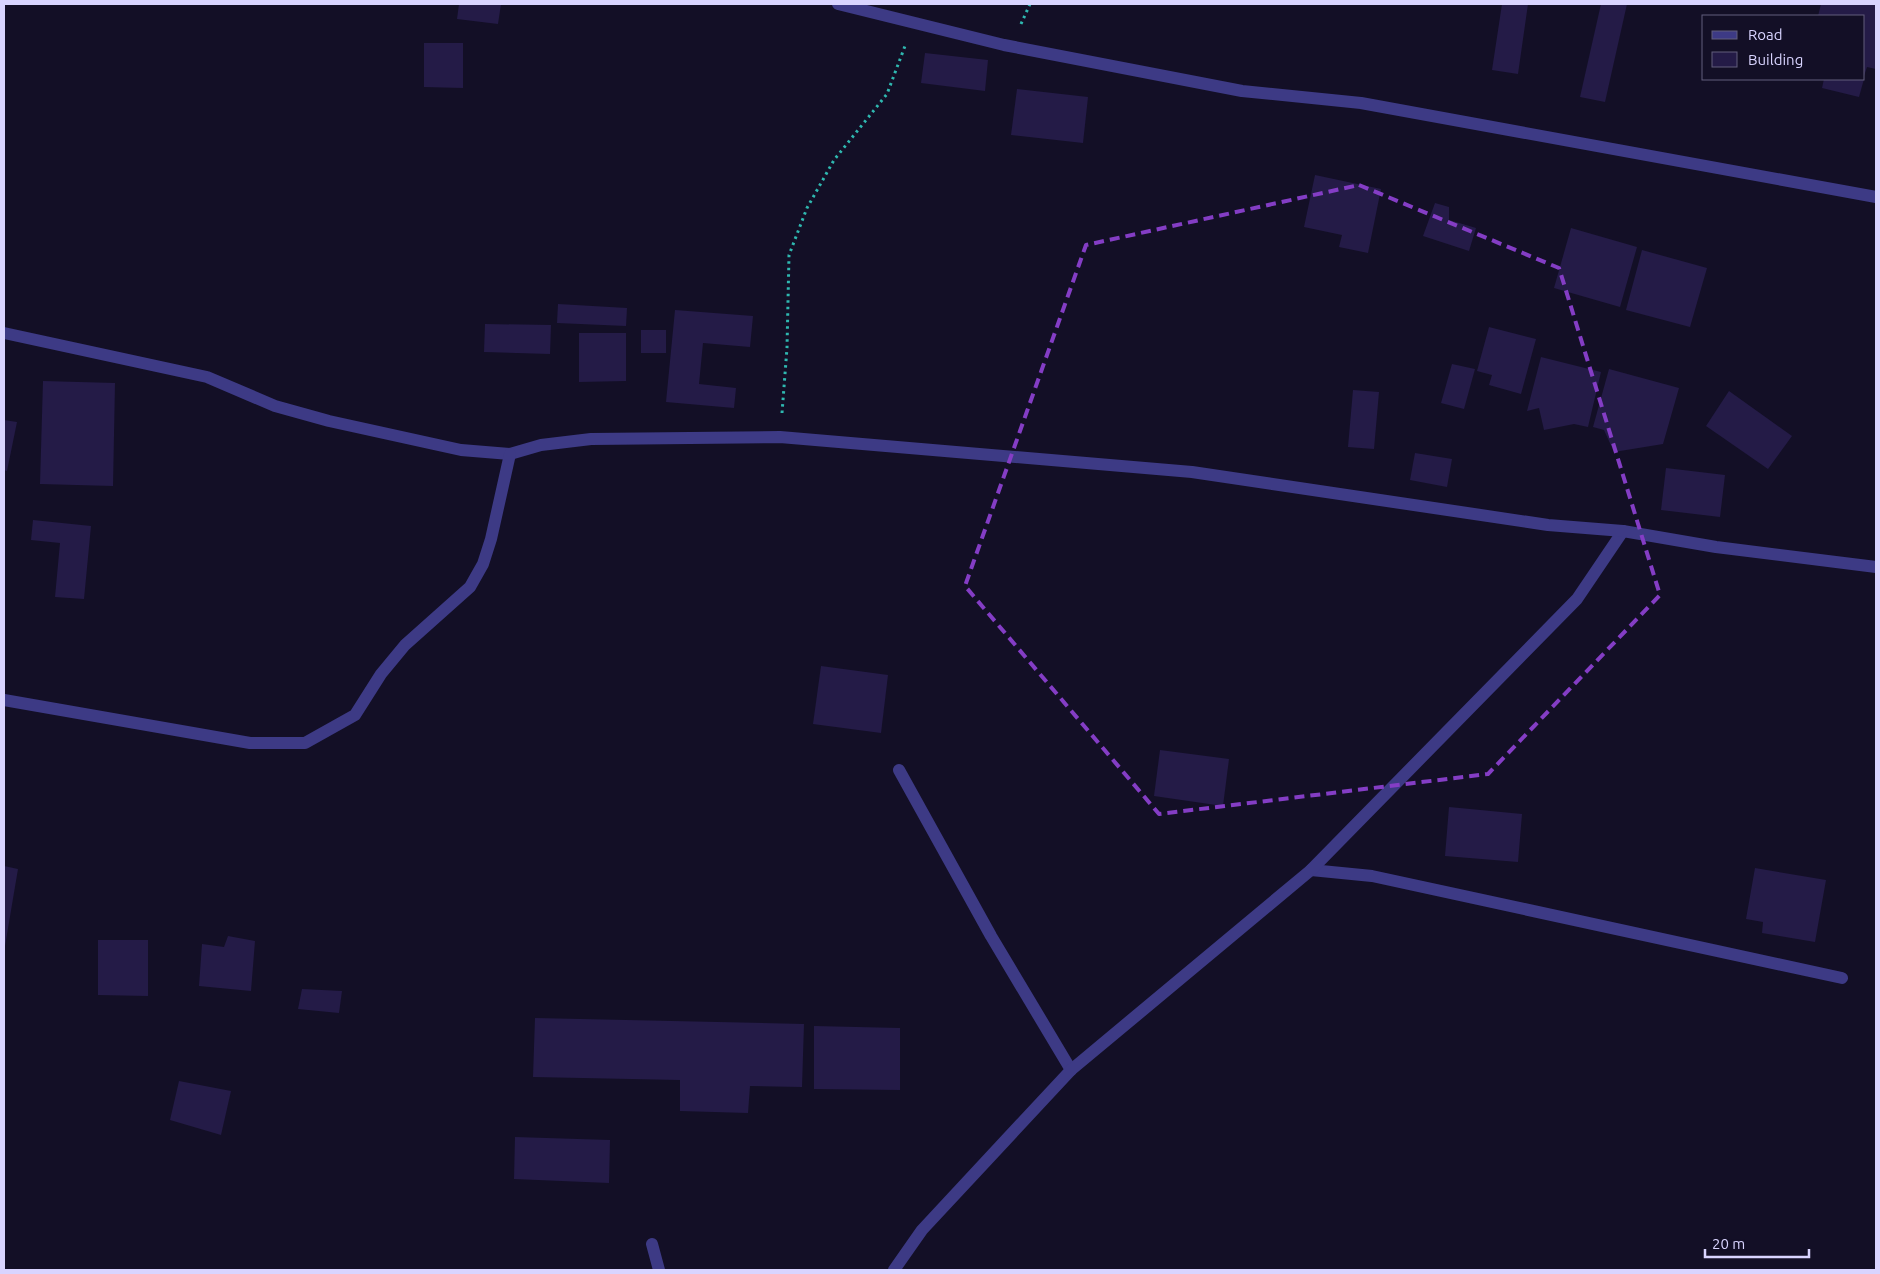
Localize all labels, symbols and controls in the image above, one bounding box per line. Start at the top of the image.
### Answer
legend [1702,15,1865,80]
text: Road [1748,26,1783,43]
text: Building [1748,51,1803,68]
scale bar [1705,1226,1809,1258]
text: 20 m [1712,1235,1745,1252]

